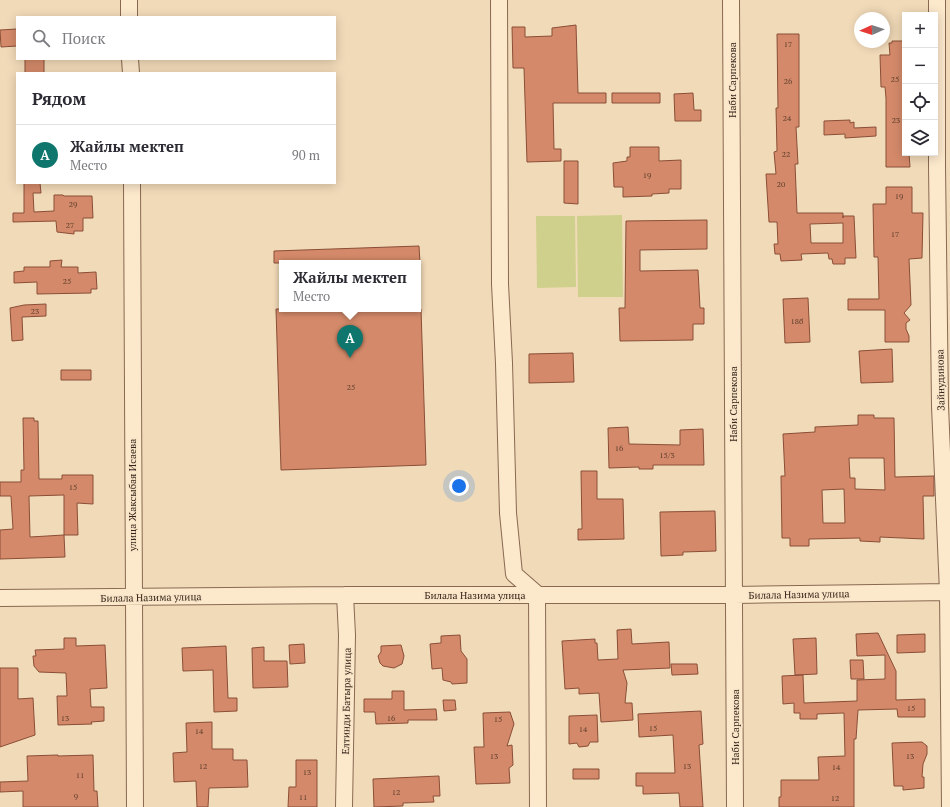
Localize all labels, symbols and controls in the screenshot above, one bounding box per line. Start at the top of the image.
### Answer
north arrow [854,12,890,48]
map controls [902,12,938,156]
button: + [902,12,938,48]
search box [16,16,336,60]
icon: search [30,27,52,49]
text: Поиск [62,28,105,48]
house number: 17 [784,39,792,49]
street label: Наби Сарпекова [726,42,739,118]
button: − [902,48,938,84]
house number: 25 [891,74,899,84]
house number: 26 [784,76,793,86]
button: locate [902,84,938,120]
text: Рядом [32,87,86,110]
house number: 24 [783,113,792,123]
house number: 23 [892,115,900,125]
button: layers [902,120,938,156]
text: Жайлы мектеп [70,136,184,156]
text: A [40,146,50,164]
text: 90 m [292,146,320,164]
house number: 22 [782,149,790,159]
text: Место [70,156,107,174]
house number: 19 [643,170,651,180]
house number: 20 [777,179,785,189]
house number: 19 [895,191,903,201]
house number: 29 [69,199,77,209]
house number: 27 [66,220,74,230]
house number: 17 [891,229,899,239]
popup [279,260,421,312]
text: Жайлы мектеп [293,267,407,287]
house number: 25 [63,276,71,286]
text: Место [293,287,330,305]
house number: 23 [31,306,39,316]
house number: 18б [791,316,803,326]
pin: A [337,325,363,358]
street label: Зайнудинова [933,349,948,411]
street label: Наби Сарпекова [727,366,740,442]
house number: 25 [347,382,355,392]
street label: улица Жаксыбая Исаева [126,439,139,552]
house number: 16 [615,443,624,453]
house number: 15/3 [659,450,675,460]
your location [449,476,469,496]
house number: 15 [69,482,77,492]
street label: Билала Назима улица [748,587,850,602]
street label: Билала Назима улица [424,589,526,602]
street label: Билала Назима улица [100,590,202,605]
street label: Елтинди Батыра улица [339,647,354,755]
street label: Наби Сарпекова [729,689,742,765]
house number: 15 [907,703,915,713]
house number: 13 [61,713,69,723]
house number: 16 [387,713,396,723]
house number: 15 [494,714,502,724]
house number: 15 [649,723,657,733]
house number: 14 [579,724,588,734]
house number: 14 [195,726,204,736]
house number: 13 [490,751,498,761]
house number: 13 [906,751,914,761]
house number: 12 [199,761,207,771]
house number: 13 [683,761,691,771]
house number: 14 [832,762,841,772]
house number: 13 [303,767,311,777]
house number: 11 [76,770,84,780]
house number: 12 [392,787,400,797]
house number: 9 [74,791,78,801]
house number: 11 [299,792,307,802]
house number: 12 [831,793,839,803]

